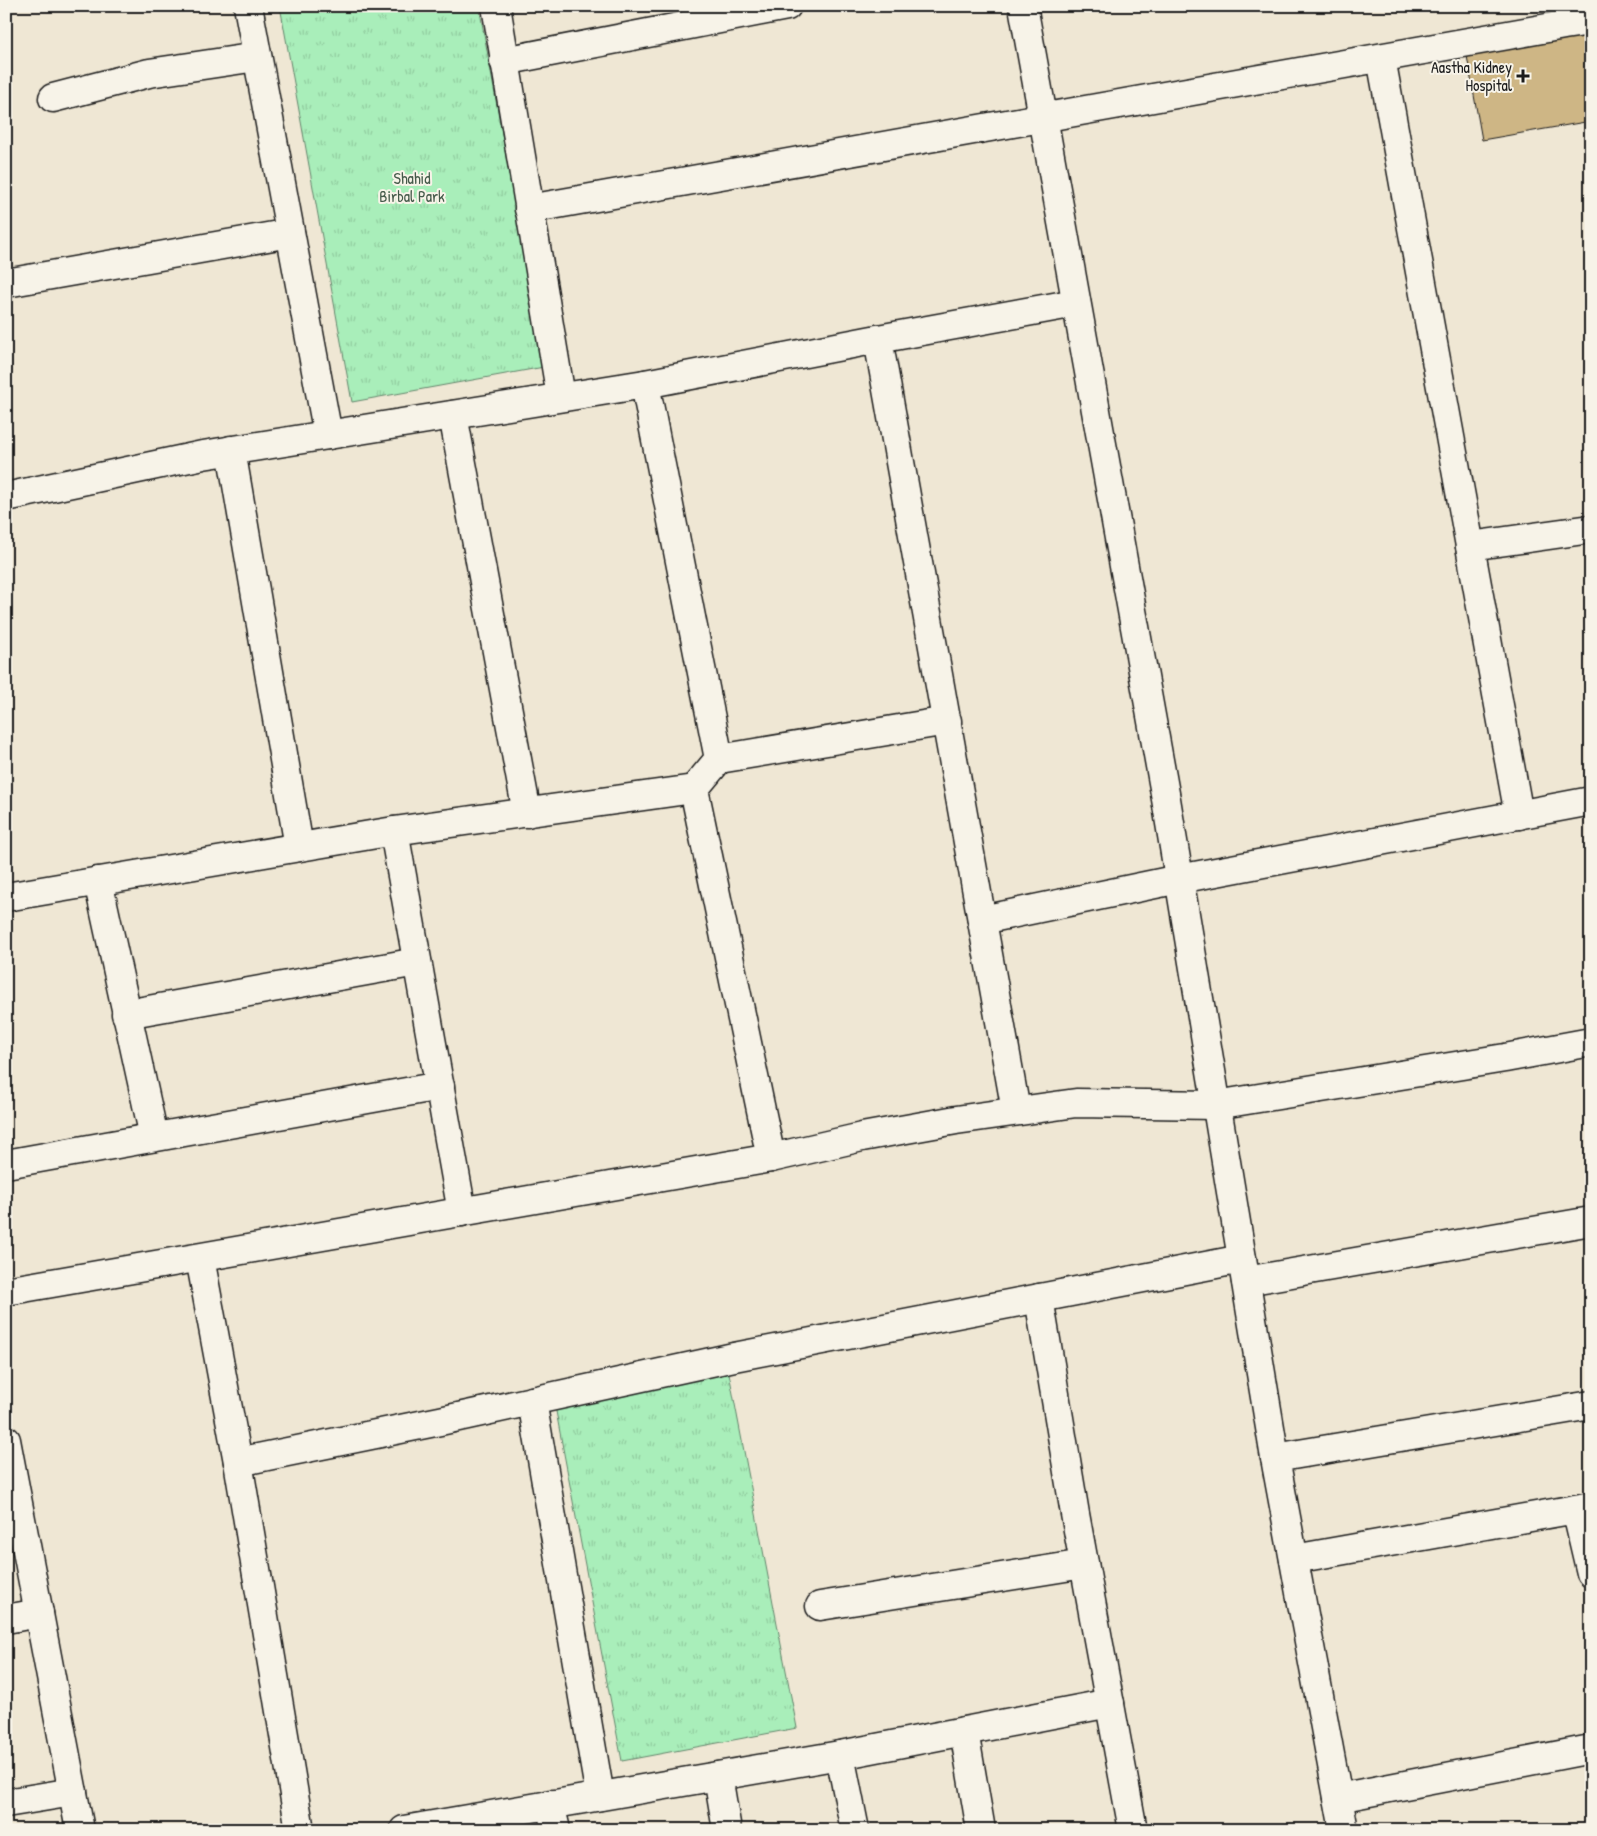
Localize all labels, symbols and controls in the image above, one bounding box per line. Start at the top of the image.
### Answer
place label: Aastha Kidney Hospital [1431,56,1513,96]
marker: Aastha Kidney Hospital [1516,69,1530,83]
park label: Shahid Birbal Park [379,167,445,207]

